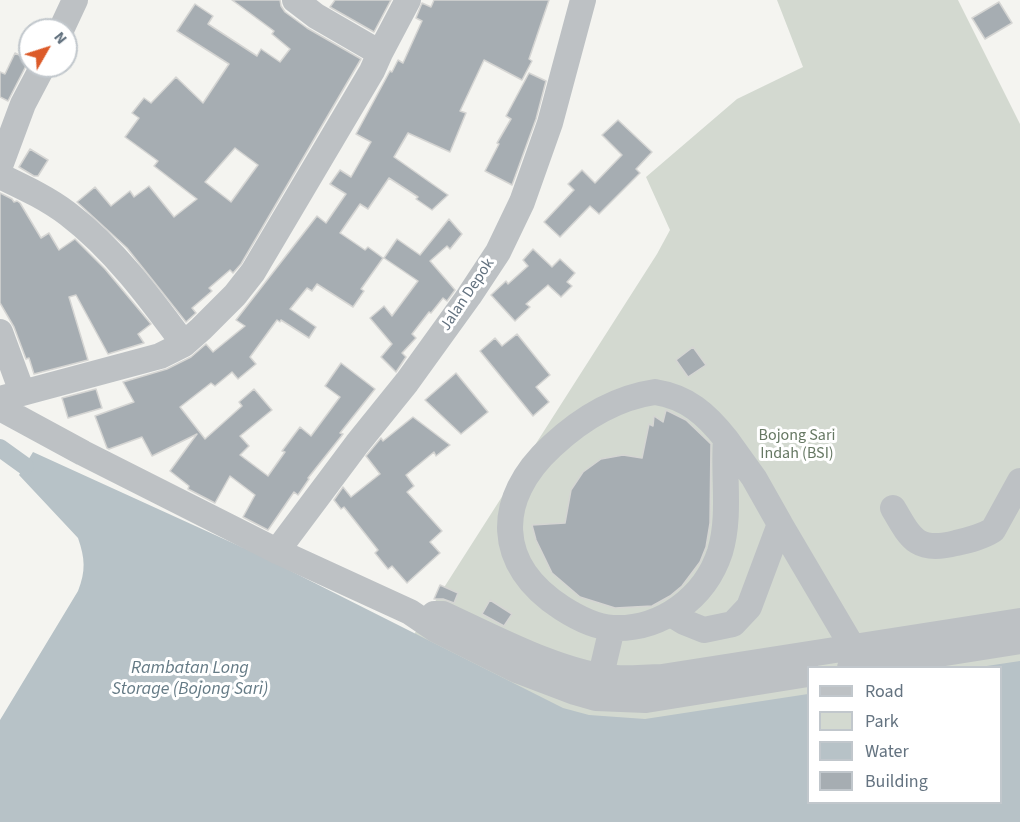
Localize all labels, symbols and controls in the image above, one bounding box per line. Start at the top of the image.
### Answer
north arrow [18,18,78,78]
text: N [49,27,72,49]
street label: Jalan Depok [437,255,499,335]
park label: Bojong Sari Indah (BSI) [759,426,835,464]
water label: Rambatan Long Storage (Bojong Sari) [112,658,268,700]
legend [807,666,1002,804]
text: Road [865,679,904,704]
text: Park [865,709,899,734]
text: Water [865,739,909,764]
text: Building [865,769,928,794]

